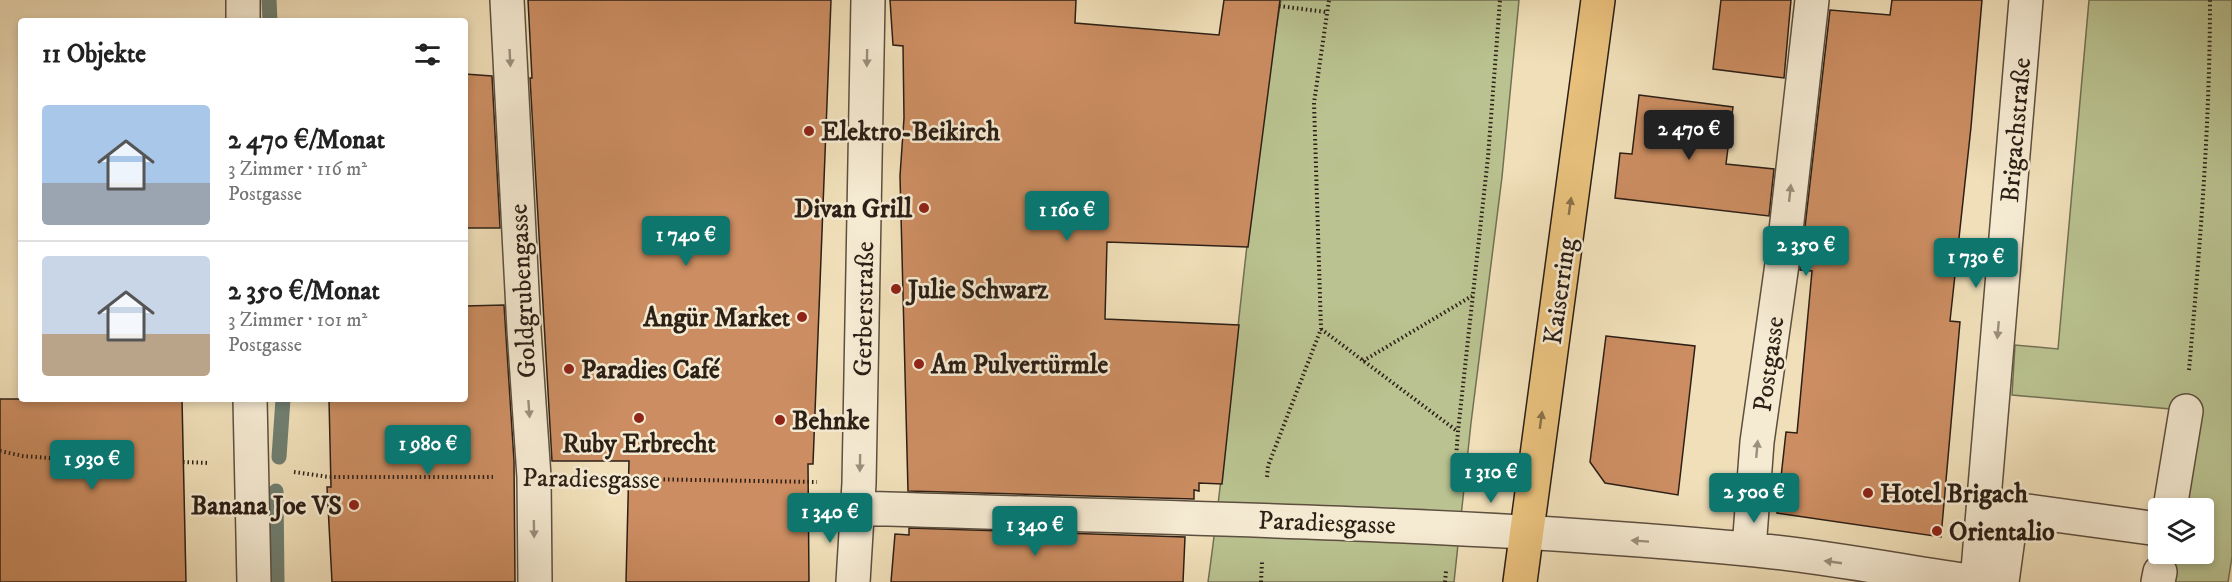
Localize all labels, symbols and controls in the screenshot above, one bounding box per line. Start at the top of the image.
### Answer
text: 11 Objekte [42,38,146,71]
icon: filters [411,38,444,71]
one-way arrow [505,49,514,68]
one-way arrow [862,49,872,68]
street label: Brigachstraße [1994,56,2039,204]
pin: 2 470 € [1634,110,1744,161]
place label: Elektro-Beikirch [821,116,1000,149]
text: 2 470 € [1658,117,1720,142]
text: 2 470 €/Monat [228,124,385,157]
marker: Elektro-Beikirch [802,124,816,138]
icon: home [90,129,162,201]
text: 3 Zimmer · 116 m² [228,157,367,182]
text: Postgasse [228,182,302,207]
one-way arrow [1786,184,1795,203]
pin: 1 160 € [1012,191,1122,242]
place label: Divan Grill [794,193,913,226]
one-way arrow [1565,196,1575,215]
text: 1 160 € [1039,198,1095,223]
marker: Divan Grill [917,201,931,215]
street label: Goldgrubengasse [502,203,545,379]
pin: 1 740 € [631,216,741,267]
text: 1 740 € [656,223,716,248]
pin: 2 350 € [1751,226,1861,277]
text: 2 350 € [1777,233,1835,258]
street label: Kaiserring [1537,235,1584,347]
pin: 1 730 € [1921,238,2031,289]
street label: Gerberstraße [847,241,882,377]
text: 1 730 € [1948,245,2004,270]
place label: Julie Schwarz [905,274,1049,307]
text: 2 350 €/Monat [228,275,380,308]
icon: home [90,280,162,352]
marker: Julie Schwarz [889,282,903,296]
place label: Angür Market [642,302,791,335]
text: 3 Zimmer · 101 m² [228,308,367,333]
marker: Angür Market [795,310,809,324]
street label: Postgasse [1746,314,1793,414]
one-way arrow [1993,321,2003,340]
text: Postgasse [228,333,302,358]
place label: Am Pulvertürmle [930,349,1109,382]
place label: Paradies Café [581,354,721,387]
marker: Am Pulvertürmle [912,357,926,371]
marker: Paradies Café [562,362,576,376]
one-way arrow [524,399,534,418]
place label: Behnke [792,405,870,438]
one-way arrow [1537,410,1546,429]
marker: Ruby Erbrecht [632,411,646,425]
marker: Behnke [773,413,787,427]
pin: 1 980 € [373,425,483,476]
place label: Ruby Erbrecht [562,428,716,461]
text: 1 980 € [399,432,457,457]
pin: 1 930 € [37,440,147,491]
one-way arrow [1752,440,1762,459]
text: 1 930 € [64,447,120,472]
pin: 1 310 € [1436,453,1546,504]
one-way arrow [855,454,865,473]
text: 1 310 € [1464,460,1518,485]
street label: Paradiesgasse [522,462,660,497]
pin: 2 500 € [1699,473,1809,524]
place label: Hotel Brigach [1880,478,2028,511]
text: 2 500 € [1723,480,1785,505]
marker: Hotel Brigach [1861,486,1875,500]
place label: Banana Joe VS [191,490,342,523]
pin: 1 340 € [775,493,885,544]
marker: Banana Joe VS [347,498,361,512]
map controls [2148,498,2214,564]
button: layers [2148,498,2214,564]
text: 1 340 € [801,500,859,525]
street label: Paradiesgasse [1257,505,1396,542]
pin: 1 340 € [980,506,1090,557]
text: 1 340 € [1006,513,1064,538]
place label: Orientalio [1949,516,2055,549]
one-way arrow [530,520,539,539]
marker: Orientalio [1930,524,1944,538]
one-way arrow [1630,536,1649,546]
one-way arrow [1824,557,1843,566]

